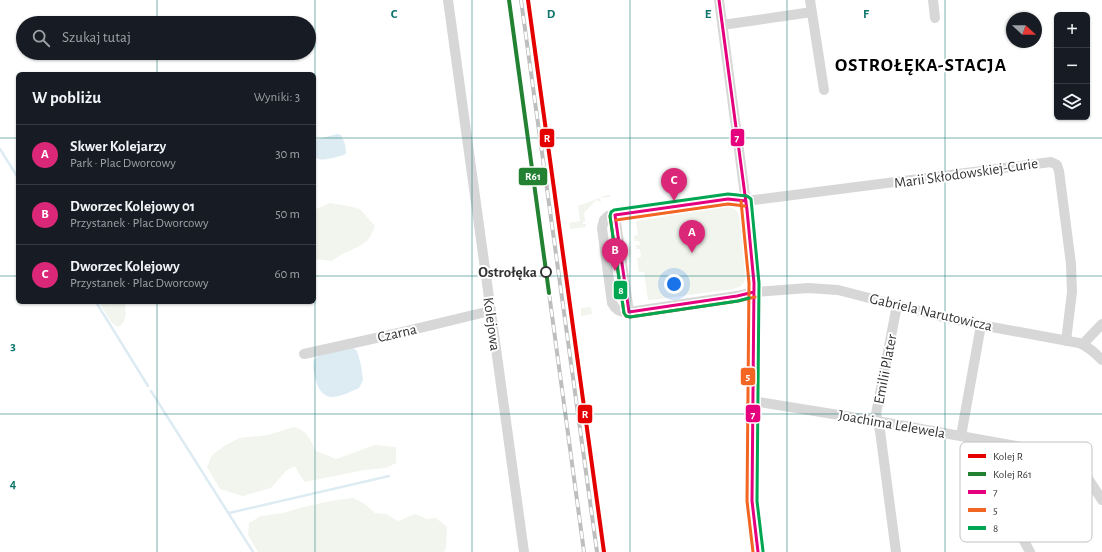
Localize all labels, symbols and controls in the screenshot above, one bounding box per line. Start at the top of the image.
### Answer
text: C [391,8,398,21]
text: D [547,8,556,21]
text: E [705,8,712,21]
text: F [863,8,870,21]
north arrow [1006,12,1042,48]
map controls [1054,12,1090,120]
button: + [1054,12,1090,48]
search box [16,16,316,60]
icon: search [30,27,52,49]
text: Szukaj tutaj [62,30,131,45]
button: − [1054,48,1090,84]
district label: OSTROŁĘKA-STACJA [835,56,1007,76]
button: layers [1054,84,1090,120]
text: W pobliżu [32,89,101,106]
text: Wyniki: 3 [254,91,300,104]
line badge: R [539,128,555,148]
line badge: 7 [730,128,745,147]
text: 7 [735,132,740,143]
text: R [544,133,551,144]
text: Skwer Kolejarzy [70,139,166,154]
text: A [41,148,49,161]
text: 30 m [275,148,300,161]
street label: Marii Skłodowskiej-Curie [893,156,1039,191]
text: Park · Plac Dworcowy [70,157,176,170]
line badge: R61 [518,167,548,186]
pin: C [661,168,687,201]
text: R61 [525,171,541,182]
text: Dworzec Kolejowy 01 [70,199,195,214]
text: B [41,208,49,221]
text: 50 m [275,208,300,221]
text: Przystanek · Plac Dworcowy [70,217,208,230]
pin: A [679,220,705,253]
pin: B [602,238,628,271]
text: Dworzec Kolejowy [70,259,180,274]
place label: Ostrołęka [478,265,537,280]
marker: Ostrołęka [540,266,552,278]
text: C [42,268,48,281]
text: 60 m [274,268,300,281]
your location [664,274,684,294]
text: Przystanek · Plac Dworcowy [70,277,208,290]
line badge: 8 [613,280,628,300]
text: 8 [618,285,624,296]
street label: Gabriela Narutowicza [868,291,994,334]
street label: Kolejowa [480,296,503,352]
street label: Czarna [376,322,418,345]
street label: Emilii Plater [871,333,900,405]
text: 3 [10,340,16,353]
line badge: 5 [740,367,756,386]
text: 5 [746,371,751,382]
line badge: R [577,404,593,424]
line badge: 7 [745,404,761,423]
street label: Joachima Lelewela [837,408,947,441]
text: R [582,409,589,420]
text: 7 [751,409,756,420]
legend [960,442,1092,542]
text: Kolej R [993,451,1023,462]
text: Kolej R61 [993,469,1032,480]
text: 4 [10,478,17,491]
text: 7 [993,487,998,498]
text: 5 [993,505,998,516]
text: 8 [993,523,998,534]

